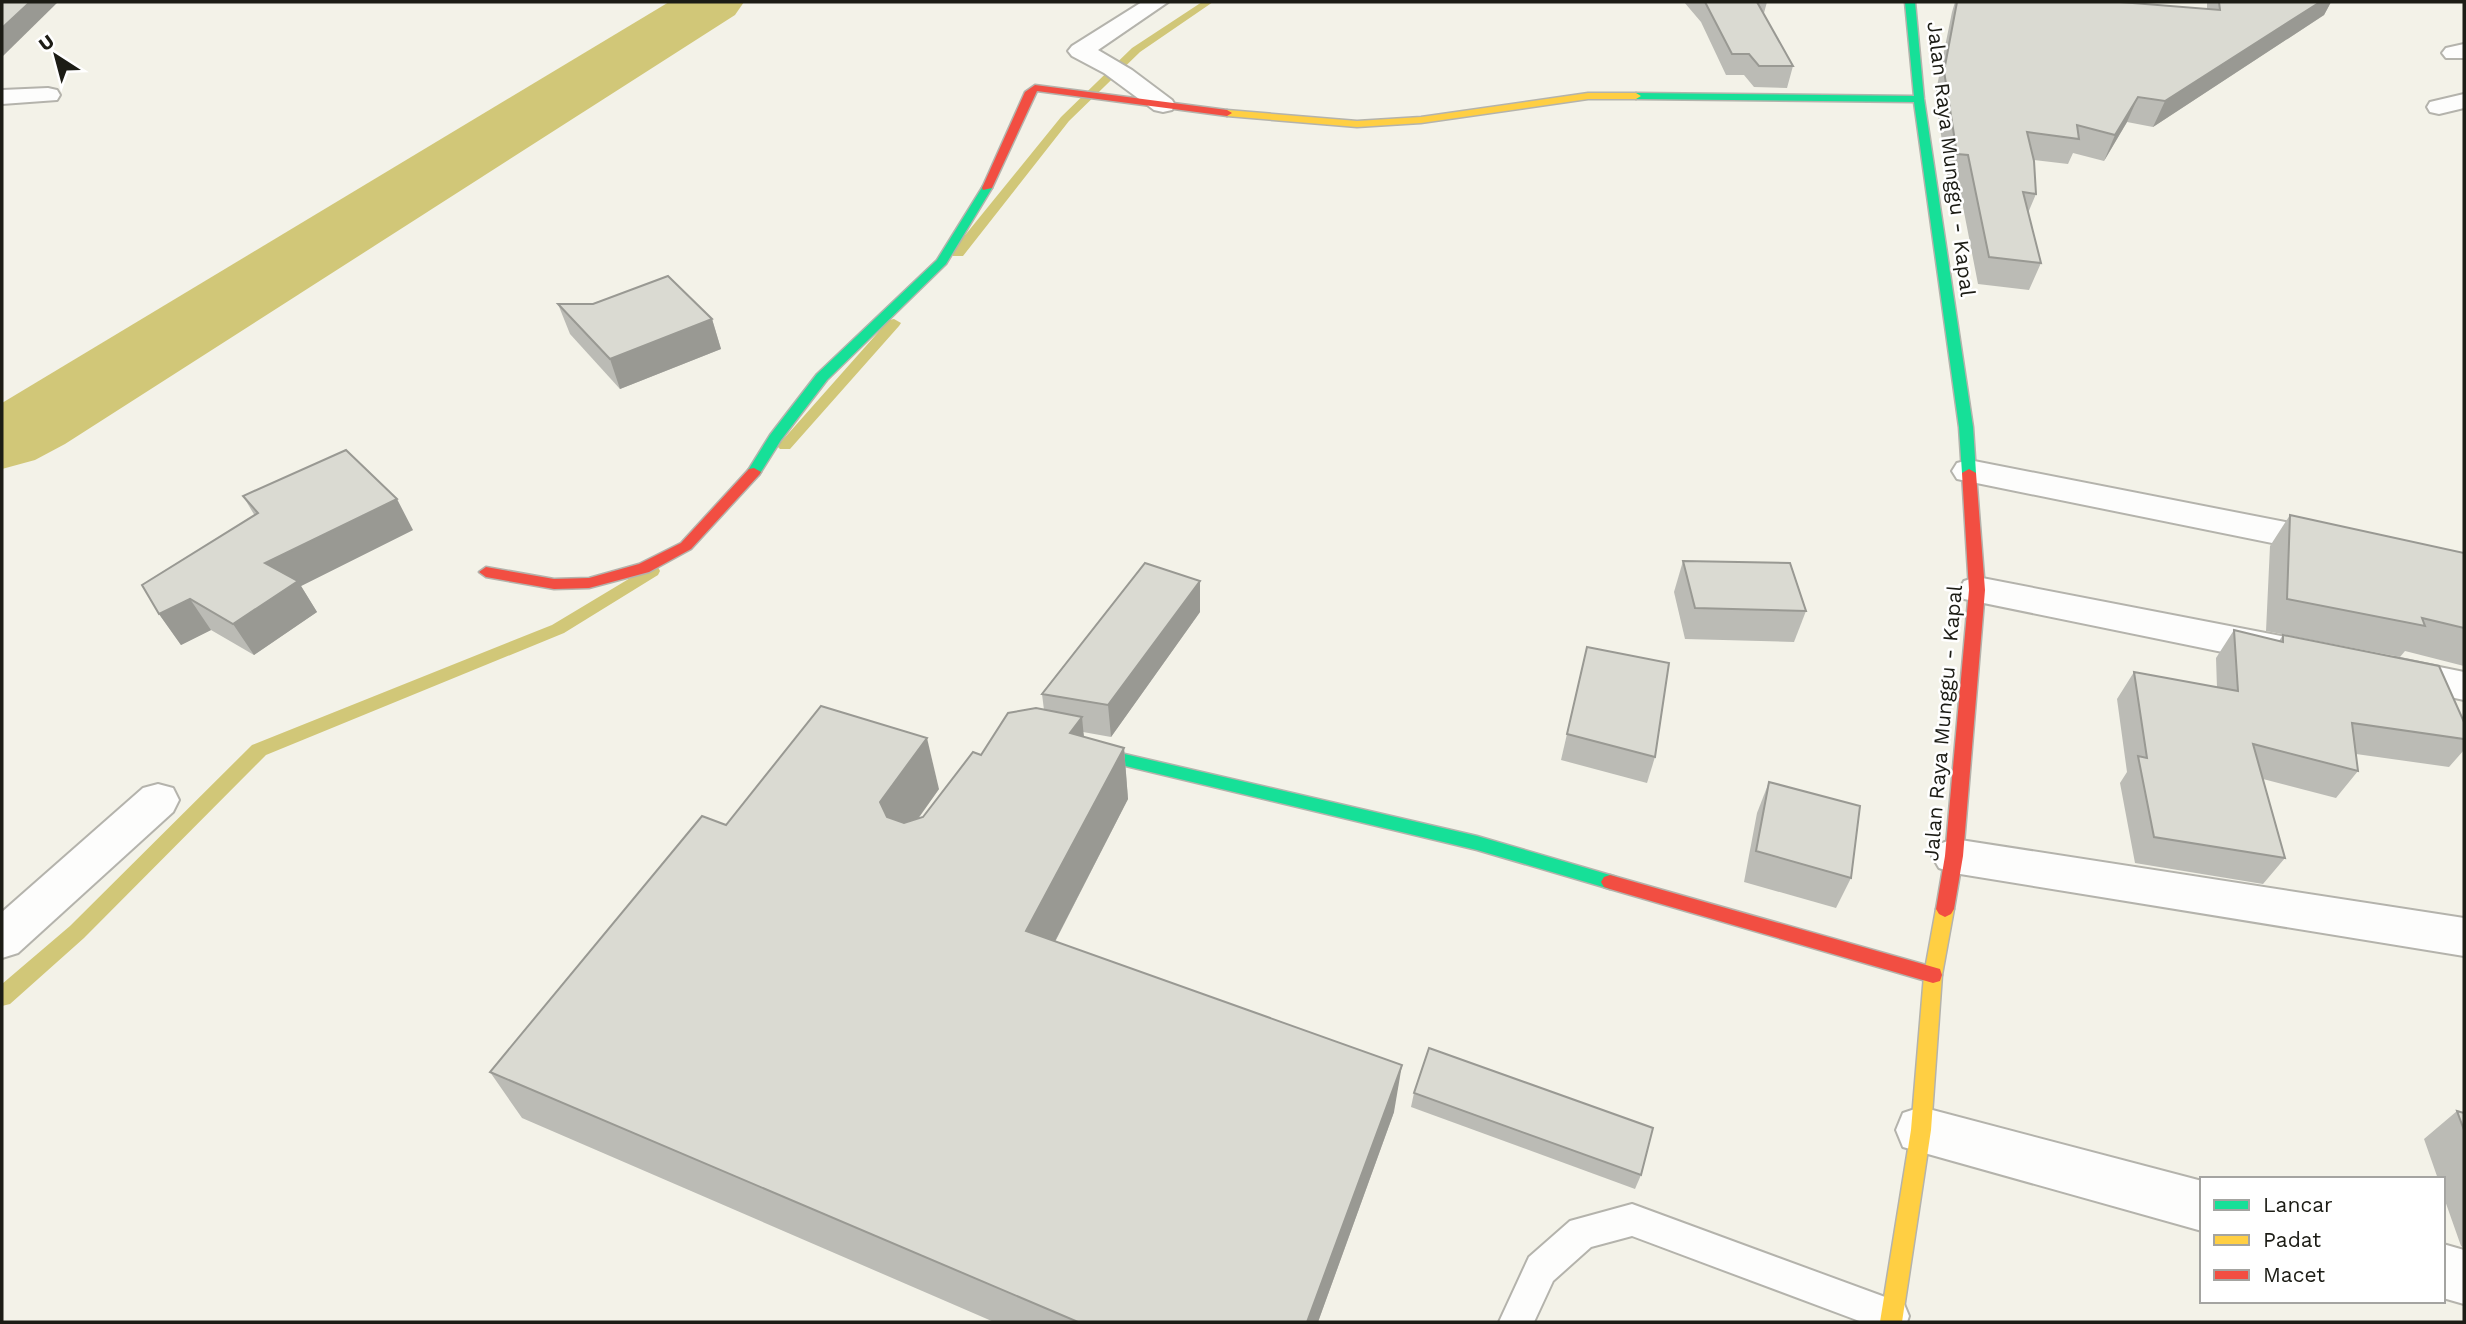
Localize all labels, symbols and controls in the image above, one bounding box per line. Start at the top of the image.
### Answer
street label: Jalan Raya Munggu - Kapal [1922,20,1981,299]
north arrow [21,21,91,91]
text: U [34,29,59,56]
street label: Jalan Raya Munggu - Kapal [1918,583,1967,862]
legend [2200,1177,2445,1303]
text: Lancar [2263,1192,2333,1217]
text: Padat [2263,1227,2321,1252]
text: Macet [2263,1262,2325,1287]

